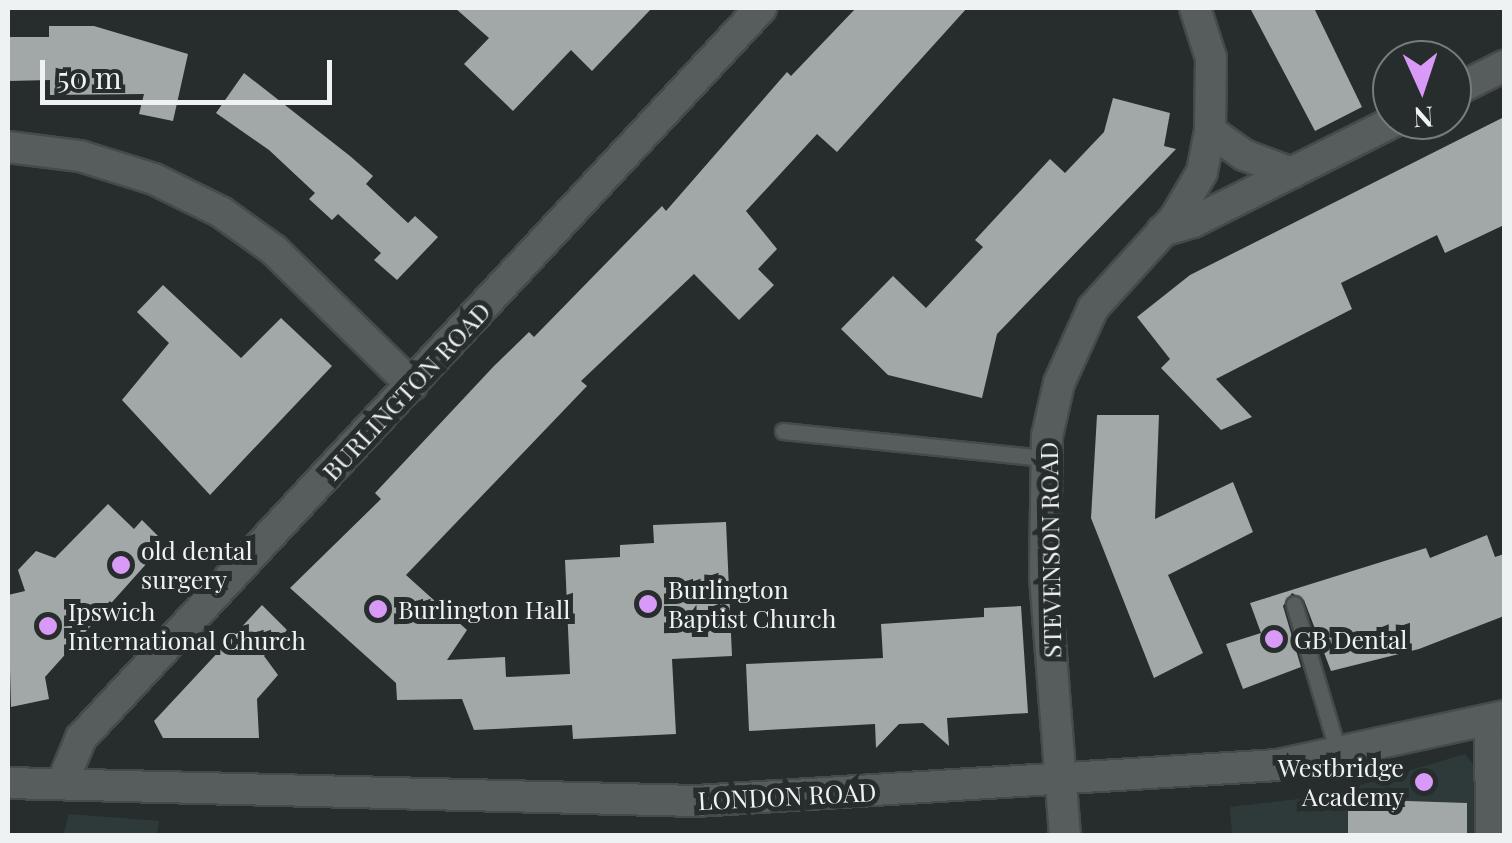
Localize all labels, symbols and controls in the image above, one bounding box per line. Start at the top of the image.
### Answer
scale bar [45,40,338,102]
north arrow [1372,40,1472,140]
text: 50 m [57,57,122,97]
text: N [1412,99,1435,137]
street label: BURLINGTON ROAD [316,296,496,486]
street label: STEVENSON ROAD [1033,442,1067,658]
place label: old dental surgery [141,536,253,595]
marker: old dental surgery [110,554,132,576]
place label: Burlington Baptist Church [668,575,837,634]
marker: Burlington Baptist Church [637,593,659,615]
place label: Burlington Hall [398,594,570,624]
place label: Ipswich International Church [68,597,306,656]
marker: Burlington Hall [367,598,389,620]
marker: Ipswich International Church [37,615,59,637]
place label: GB Dental [1294,624,1407,654]
marker: GB Dental [1263,628,1285,650]
place label: Westbridge Academy [1278,753,1404,812]
marker: Westbridge Academy [1413,771,1435,793]
street label: LONDON ROAD [697,776,877,816]

